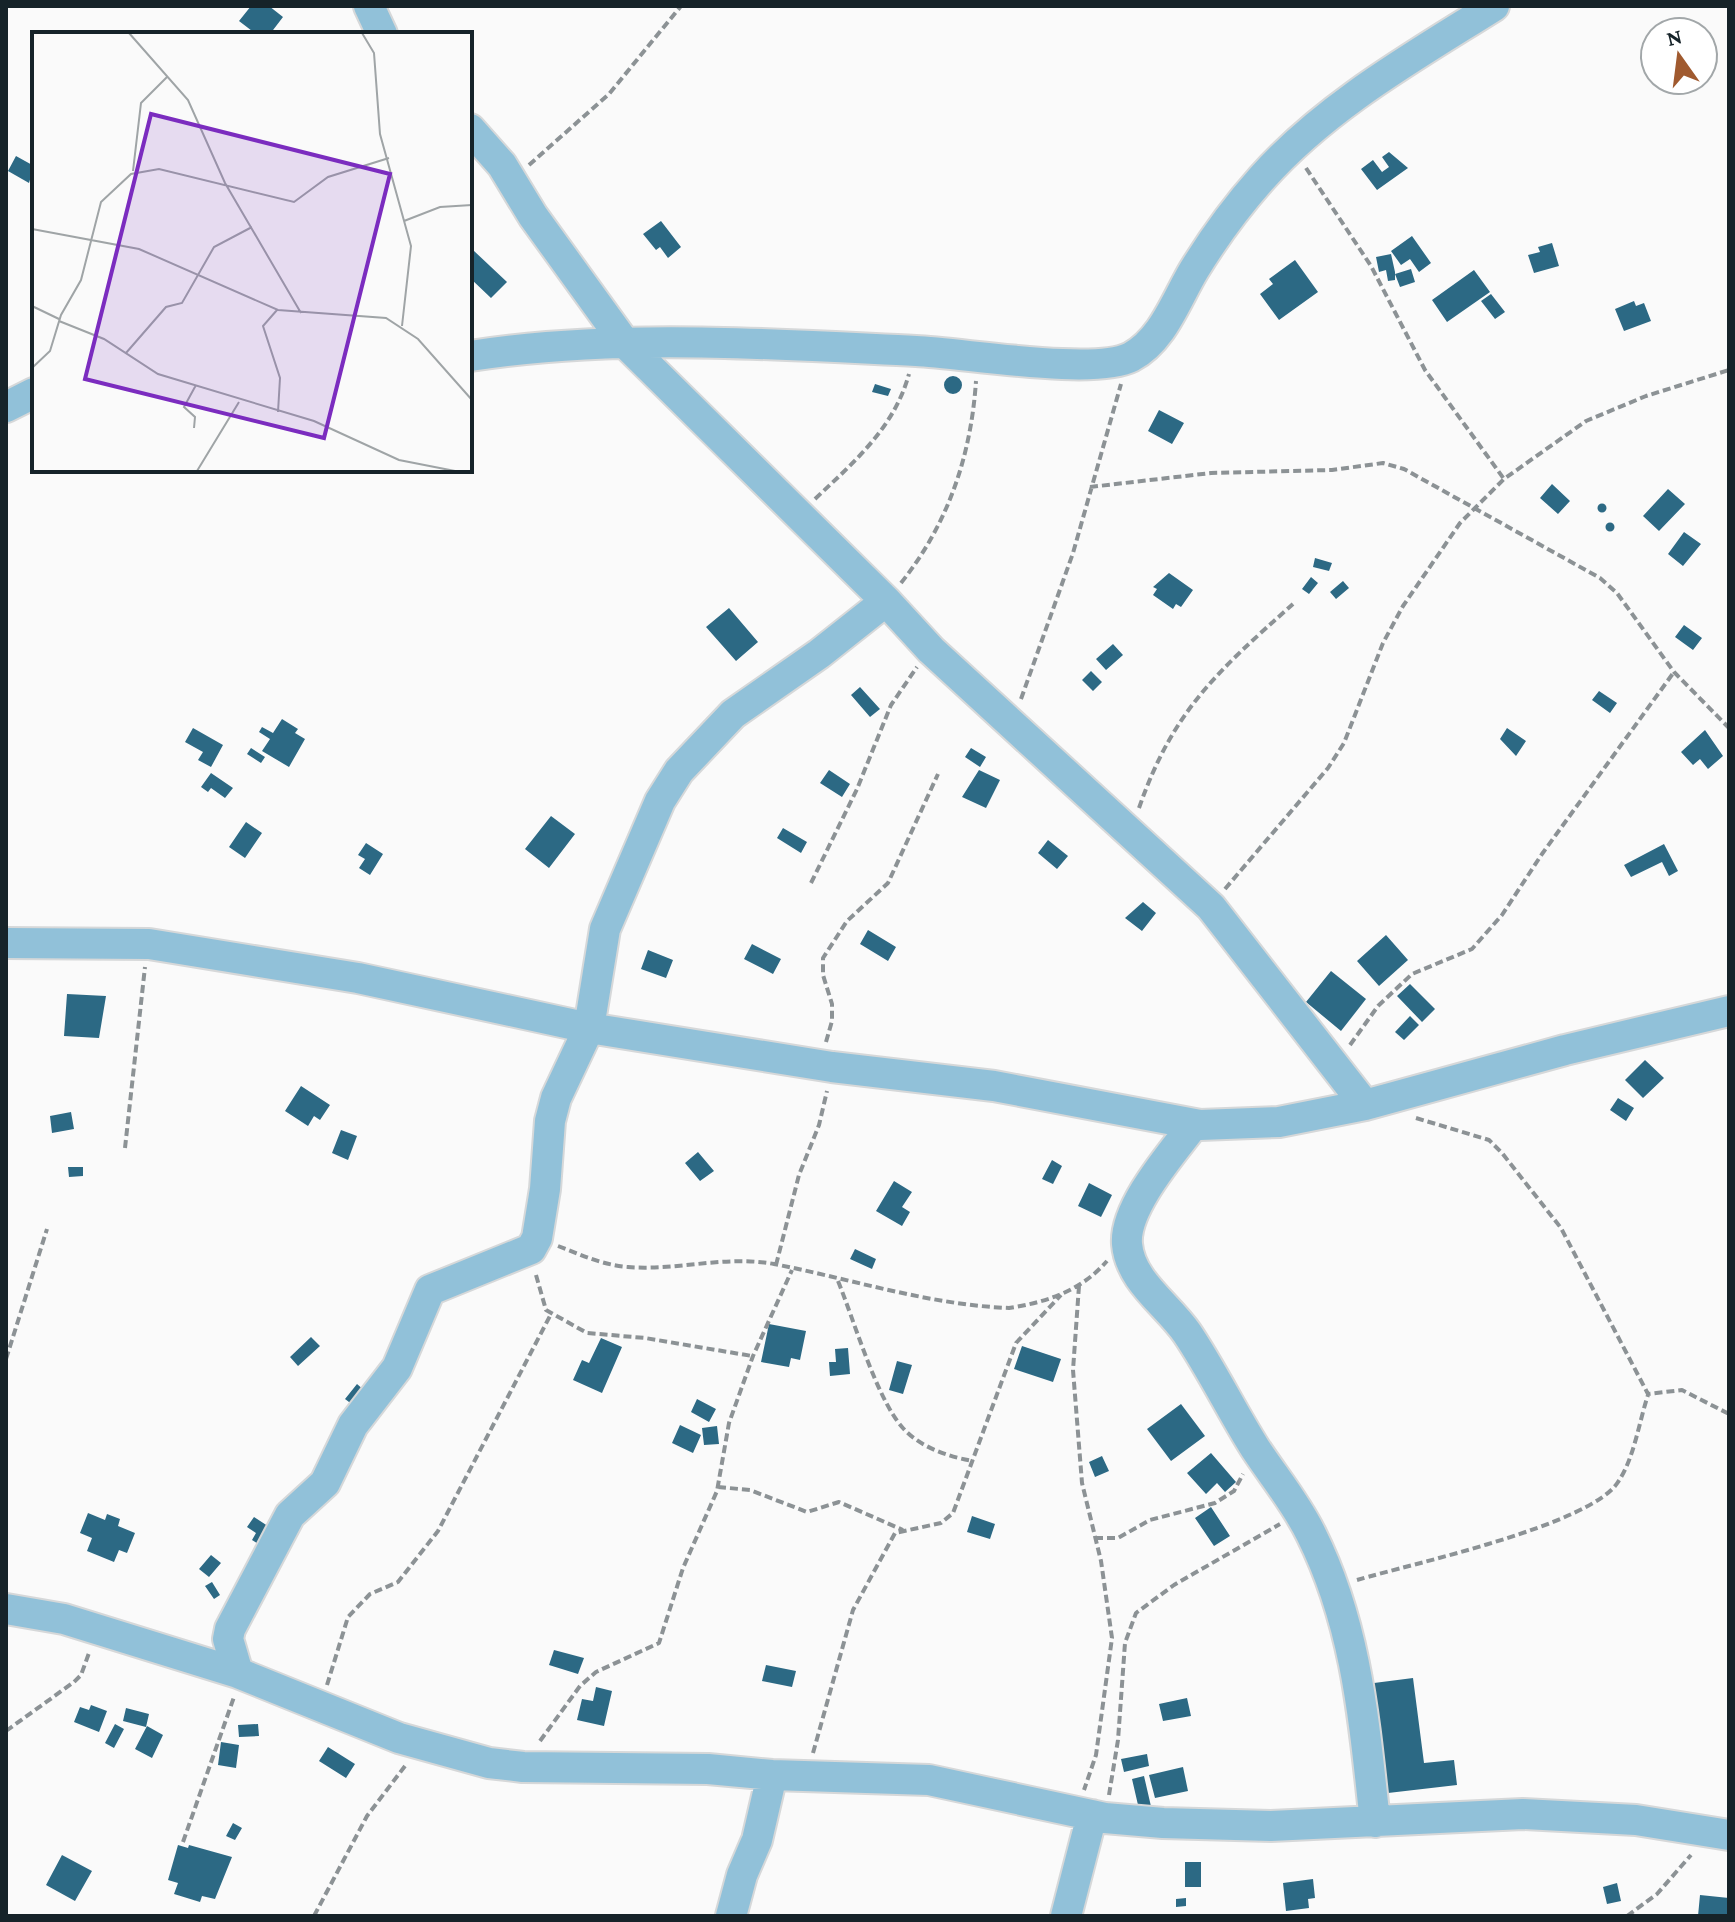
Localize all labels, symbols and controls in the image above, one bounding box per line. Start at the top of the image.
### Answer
north arrow [1639,16,1719,96]
text: N [1664,23,1685,51]
inset map [32,32,472,472]

